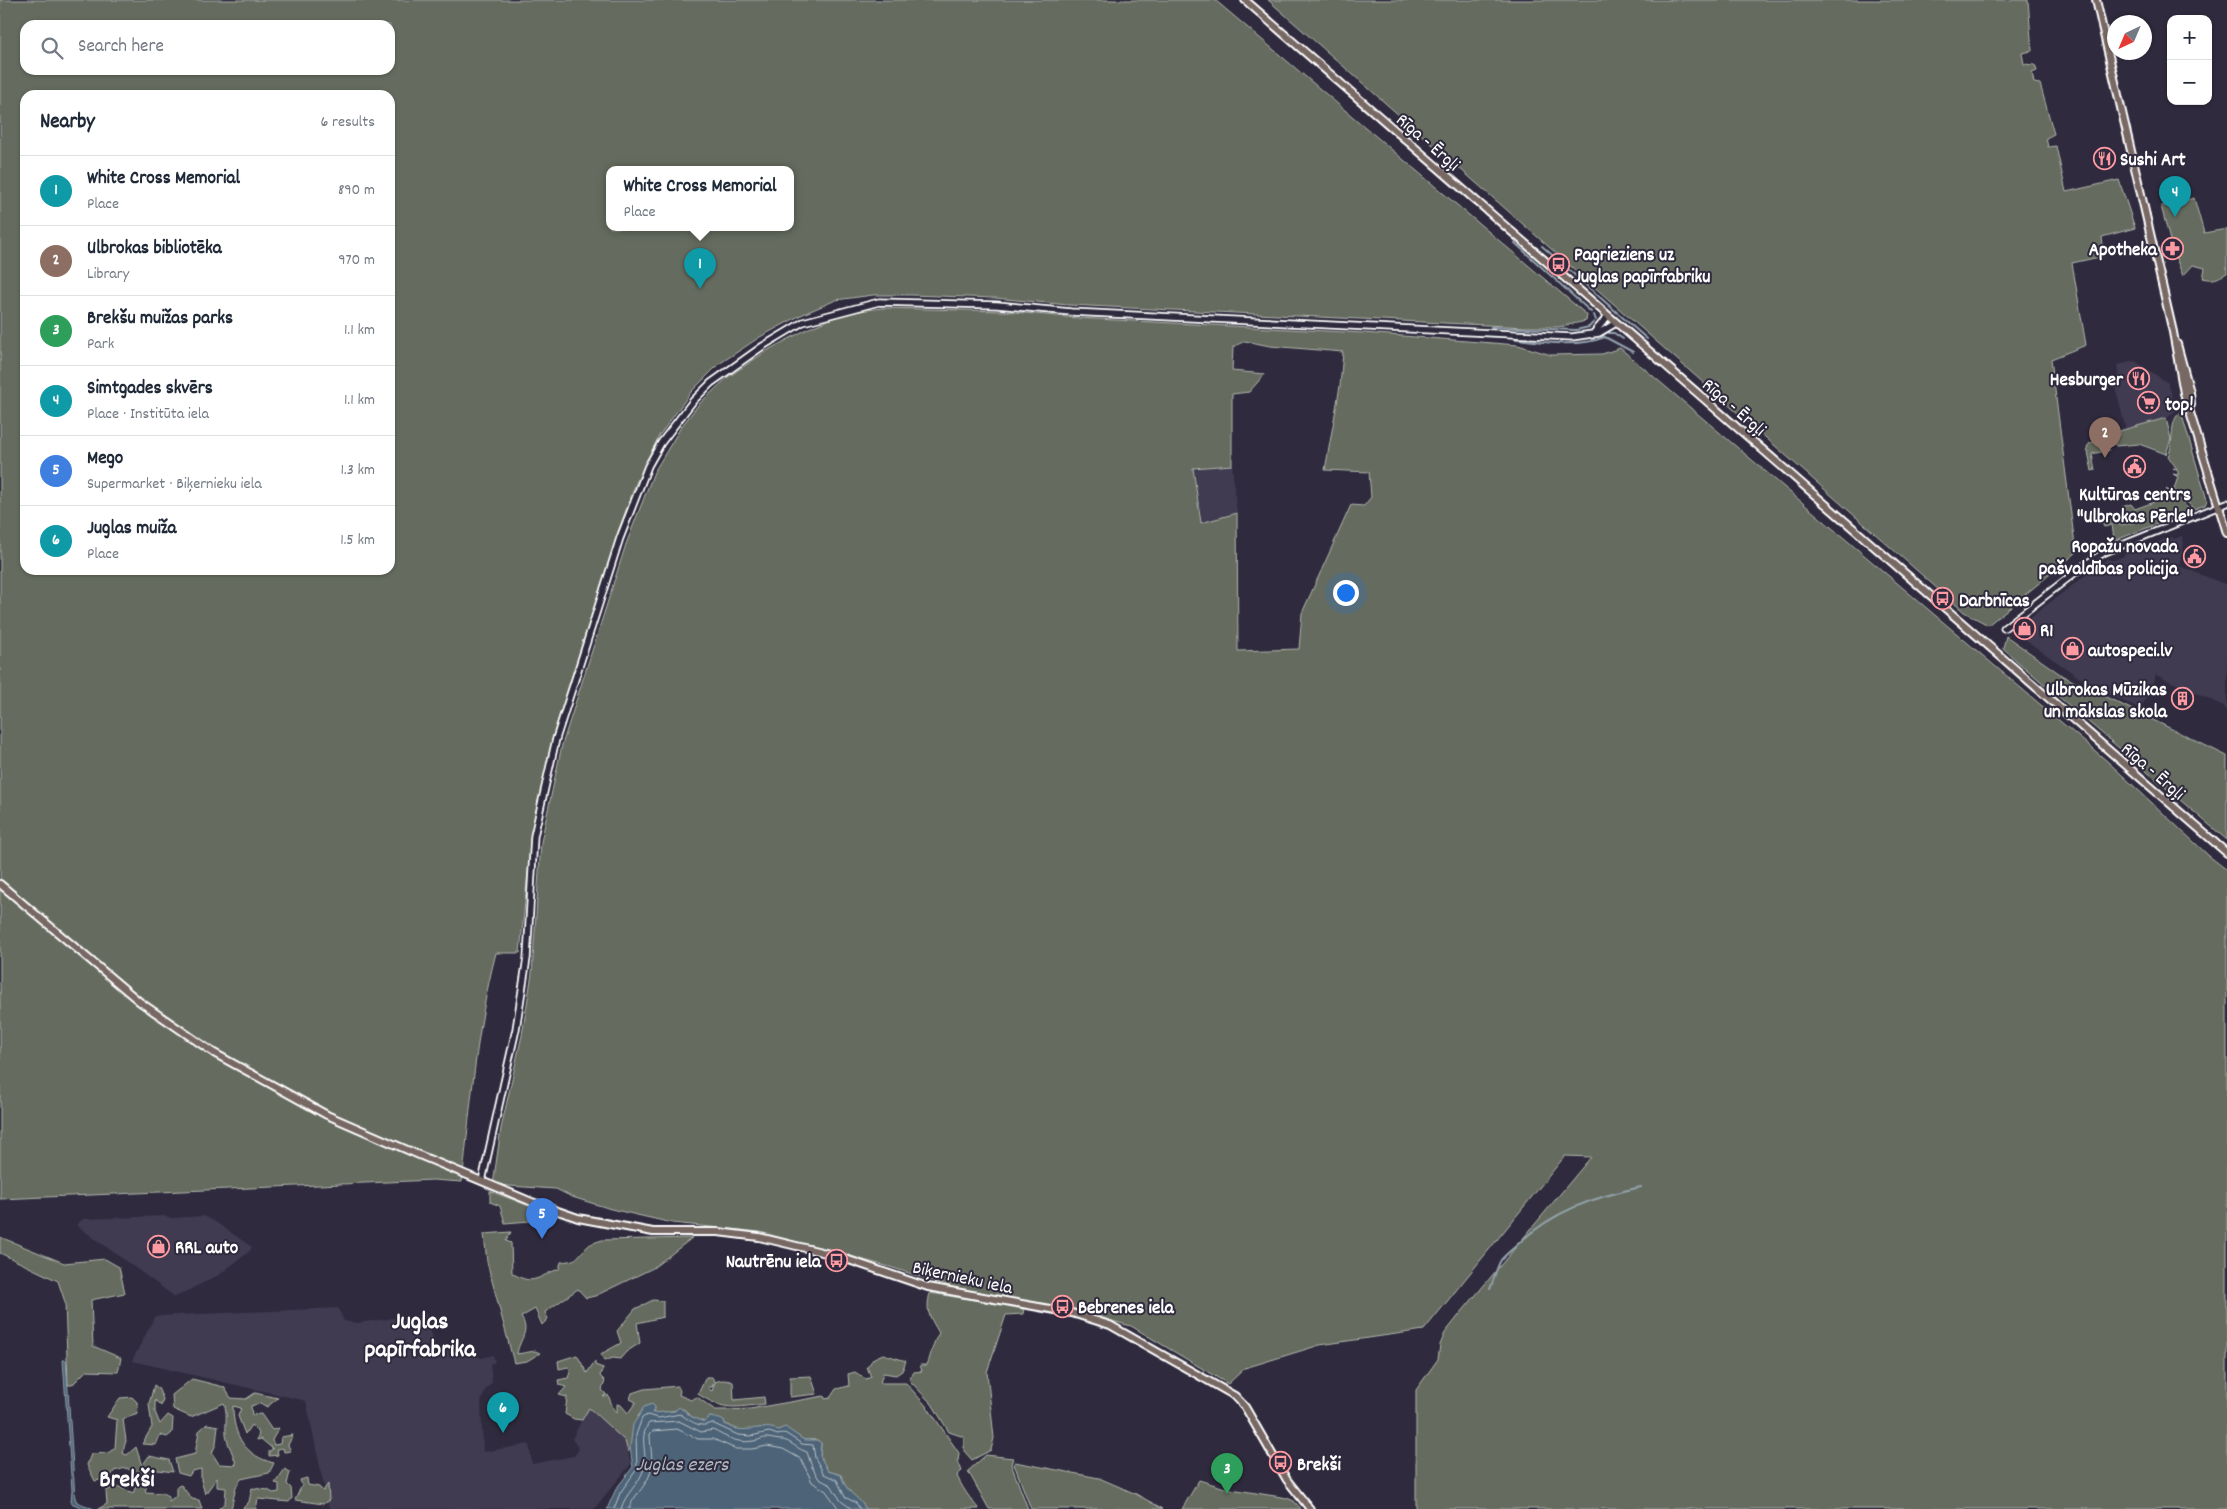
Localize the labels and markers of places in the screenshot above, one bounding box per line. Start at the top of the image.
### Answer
restaurant icon: Sushi Art [2092,146,2116,170]
place label: Sushi Art [2120,148,2186,175]
pin: 4 [2159,176,2191,217]
pharmacy icon: Apotheka [2161,236,2185,260]
place label: Apotheka [2089,238,2158,265]
place label: Pagrieziens uz Juglas papīrfabriku [1574,243,1711,292]
pin: 1 [684,248,716,289]
bus stop icon: Pagrieziens uz Juglas papīrfabriku [1546,252,1570,276]
restaurant icon: Hesburger [2127,366,2151,390]
place label: Hesburger [2050,368,2124,395]
supermarket icon: top! [2137,391,2161,415]
place label: top! [2165,393,2193,420]
pin: 2 [2089,417,2121,458]
public building icon: Kultūras centrs "Ulbrokas Pērle" [2123,455,2147,479]
place label: Kultūras centrs "Ulbrokas Pērle" [2077,483,2194,532]
place label: Ropažu novada pašvaldības policija [2039,535,2179,584]
public building icon: Ropažu novada pašvaldības policija [2182,544,2206,568]
bus stop icon: Darbnīcas [1931,587,1955,611]
place label: Darbnīcas [1959,589,2030,616]
shop icon: R1 [2012,617,2036,641]
place label: R1 [2040,619,2053,646]
shop icon: autospeci.lv [2060,637,2084,661]
place label: autospeci.lv [2088,639,2172,666]
place label: Ulbrokas Mūzikas un mākslas skola [2044,678,2168,727]
building icon: Ulbrokas Mūzikas un mākslas skola [2171,687,2195,711]
pin: 5 [526,1198,558,1239]
shop icon: RRL auto [147,1234,171,1258]
place label: RRL auto [175,1236,239,1263]
bus stop icon: Nautrēnu iela [825,1248,849,1272]
place label: Nautrēnu iela [726,1250,822,1277]
bus stop icon: Bebrenes iela [1050,1294,1074,1318]
place label: Bebrenes iela [1078,1296,1175,1323]
pin: 6 [487,1392,519,1433]
bus stop icon: Brekši [1269,1451,1293,1475]
pin: 3 [1211,1453,1243,1494]
place label: Brekši [1297,1453,1341,1480]

